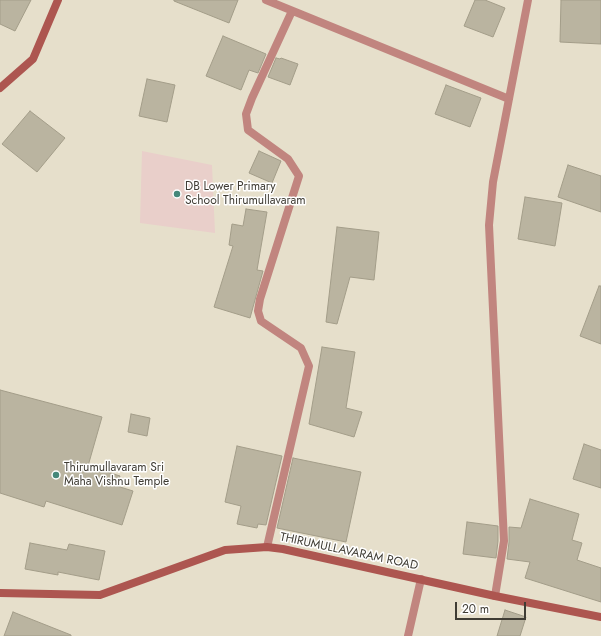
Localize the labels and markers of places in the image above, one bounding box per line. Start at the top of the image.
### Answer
place label: DB Lower Primary School Thirumullavaram [185,180,306,208]
marker: DB Lower Primary School Thirumullavaram [172,189,182,199]
place label: Thirumullavaram Sri Maha Vishnu Temple [64,461,169,489]
marker: Thirumullavaram Sri Maha Vishnu Temple [51,470,61,480]

